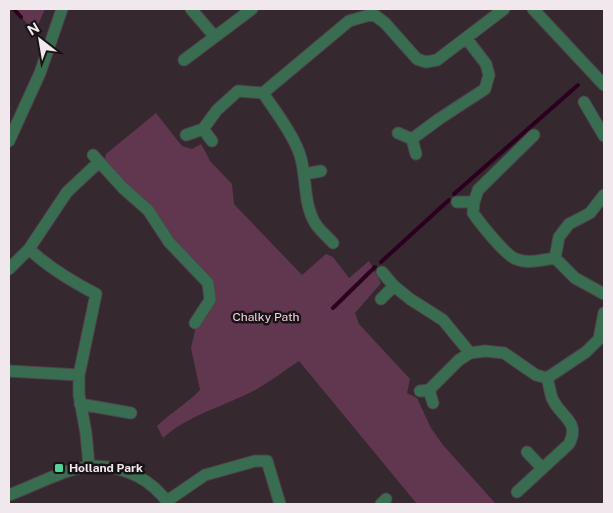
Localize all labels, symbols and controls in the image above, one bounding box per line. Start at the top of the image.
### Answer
north arrow [15,15,65,65]
text: N [24,19,42,39]
park label: Chalky Path [232,310,300,324]
place label: Holland Park [69,461,143,475]
marker: Holland Park [53,462,65,474]

